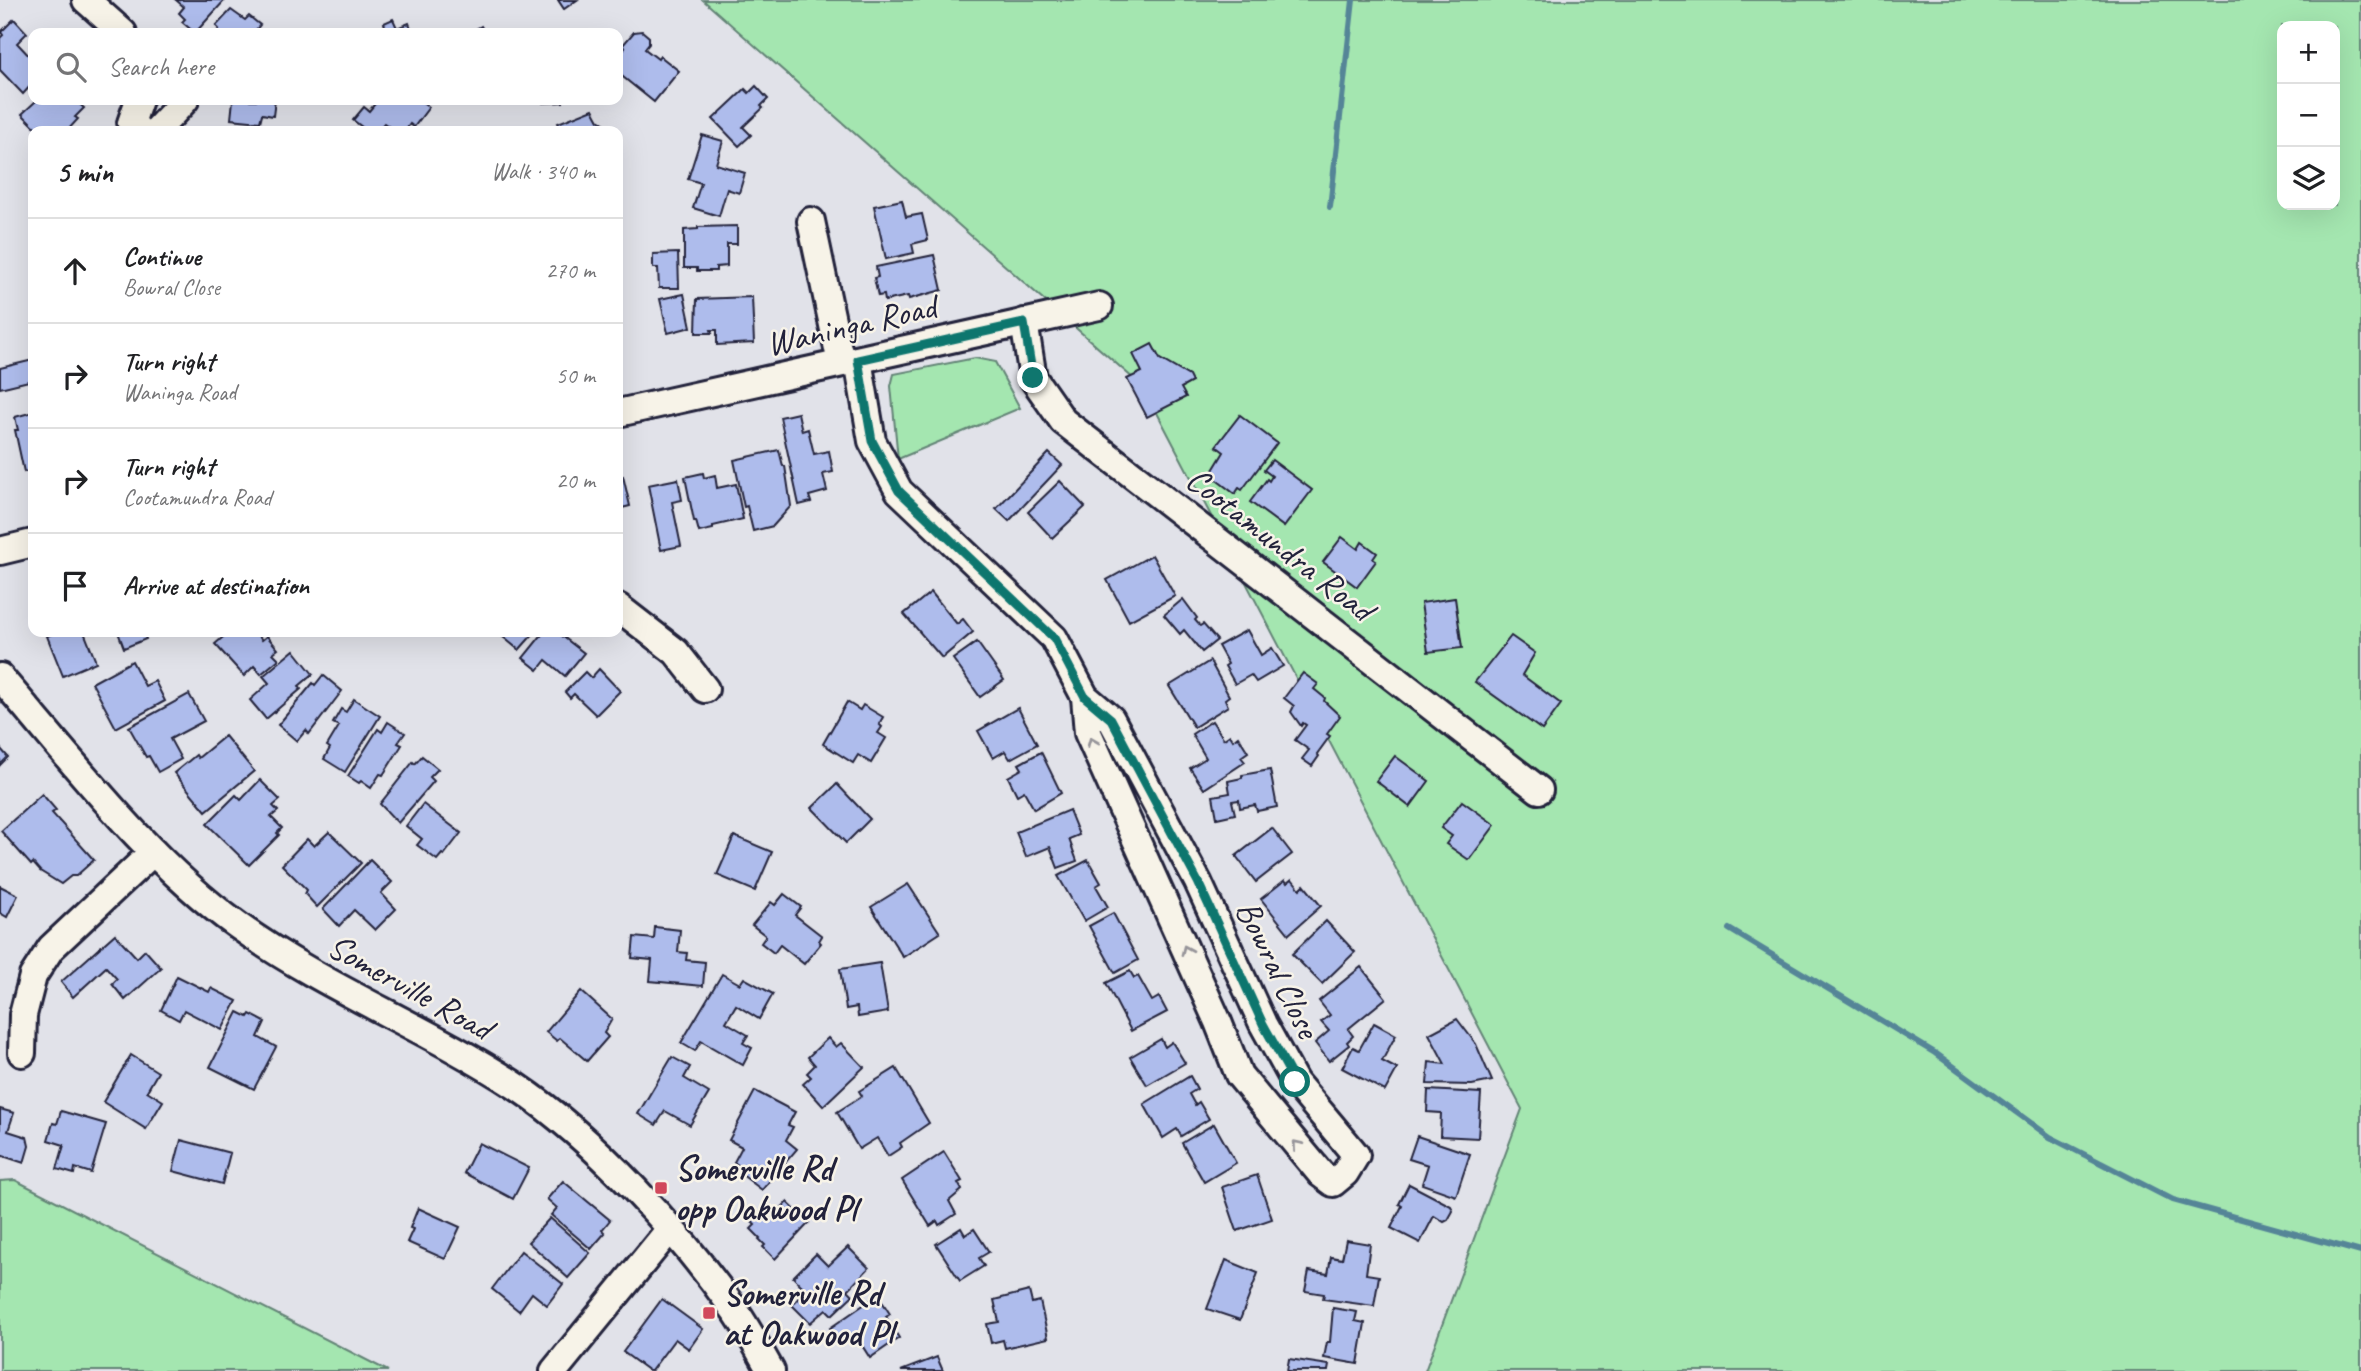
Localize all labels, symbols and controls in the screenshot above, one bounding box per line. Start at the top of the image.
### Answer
map controls [2277,21,2340,210]
button: + [2277,21,2340,84]
search box [28,28,623,105]
icon: search [52,48,90,86]
text: Search here [108,50,214,83]
button: − [2277,84,2340,147]
button: layers [2277,147,2340,210]
text: 5 min [56,153,113,191]
text: Walk · 340 m [491,157,595,186]
text: Continue [123,240,201,273]
icon: ahead [56,252,94,290]
text: 270 m [546,256,595,285]
text: Bowral Close [123,273,220,302]
street label: Waninga Road [762,283,945,366]
text: Turn right [123,345,214,378]
icon: right [56,357,94,395]
text: 50 m [556,361,595,390]
route end [1017,362,1048,393]
text: Waninga Road [123,378,236,407]
text: Turn right [123,450,214,483]
street label: Cootamundra Road [1177,457,1387,635]
icon: right [56,462,94,500]
text: 20 m [556,466,595,495]
text: Cootamundra Road [123,483,272,512]
icon: arrive [56,567,94,605]
text: Arrive at destination [123,569,309,602]
one-way arrow [1087,737,1101,749]
street label: Bowral Close [1225,893,1332,1048]
street label: Somerville Road [320,923,505,1053]
one-way arrow [1180,944,1194,957]
route start [1279,1066,1310,1097]
one-way arrow [1293,1141,1305,1154]
place label: Somerville Rd opp Oakwood Pl [675,1146,863,1231]
marker: Somerville Rd opp Oakwood Pl [653,1180,669,1196]
place label: Somerville Rd at Oakwood Pl [723,1271,899,1356]
marker: Somerville Rd at Oakwood Pl [701,1305,717,1321]

